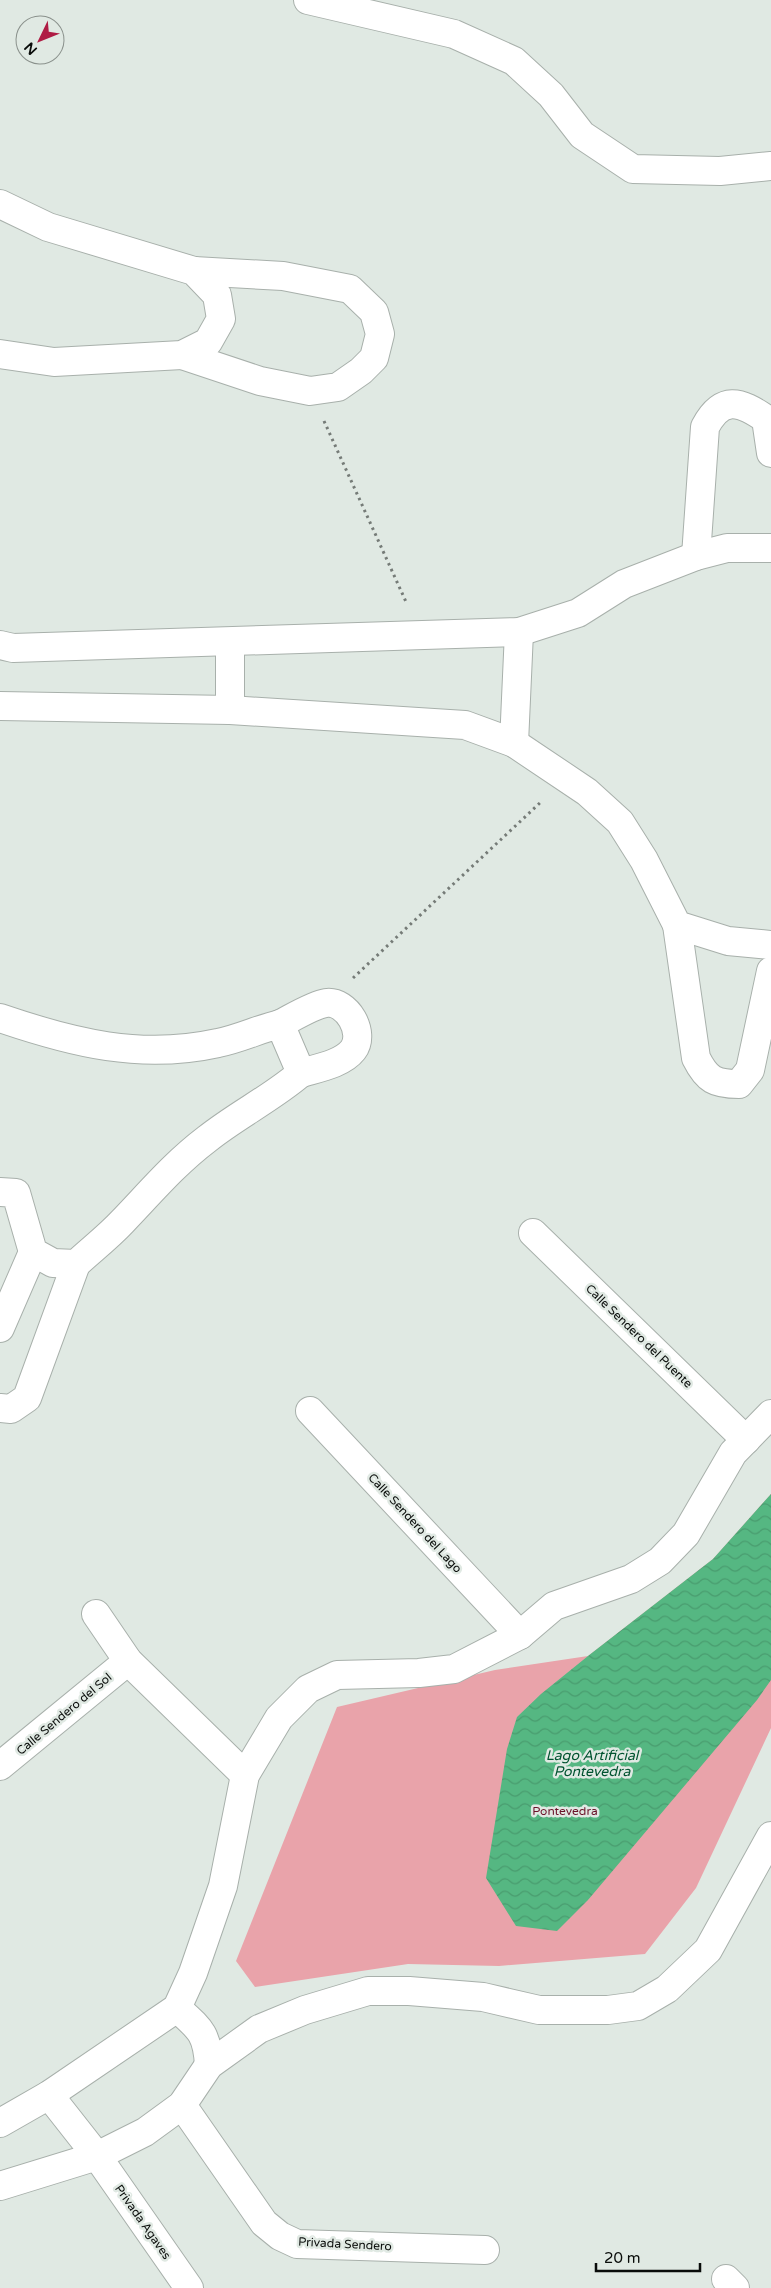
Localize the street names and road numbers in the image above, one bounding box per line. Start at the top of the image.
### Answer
street label: Calle Sendero del Puente [583,1281,695,1391]
street label: Calle Sendero del Lago [365,1470,465,1576]
street label: Calle Sendero del Sol [14,1670,114,1758]
street label: Privada Agaves [112,2182,174,2262]
street label: Privada Sendero [298,2235,392,2253]

